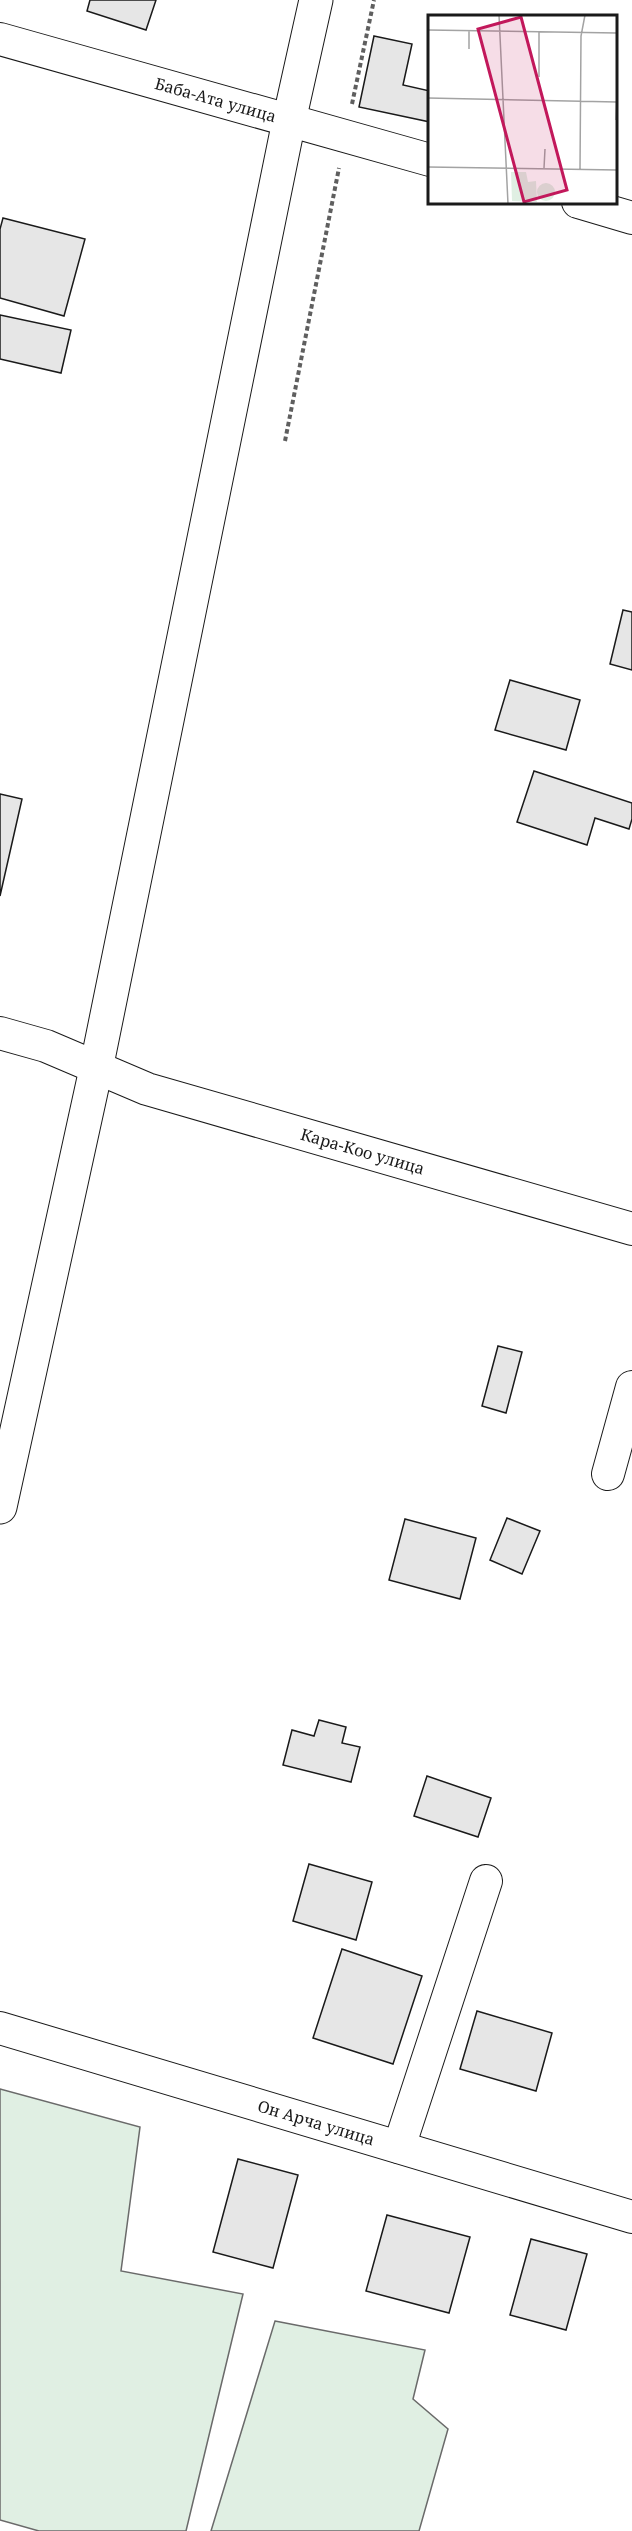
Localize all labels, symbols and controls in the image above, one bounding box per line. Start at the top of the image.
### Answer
inset map [428,15,617,204]
street label: Баба-Ата улица [152,72,279,127]
street label: Кара-Коо улица [298,1123,427,1180]
street label: Он Арча улица [255,2095,377,2150]

